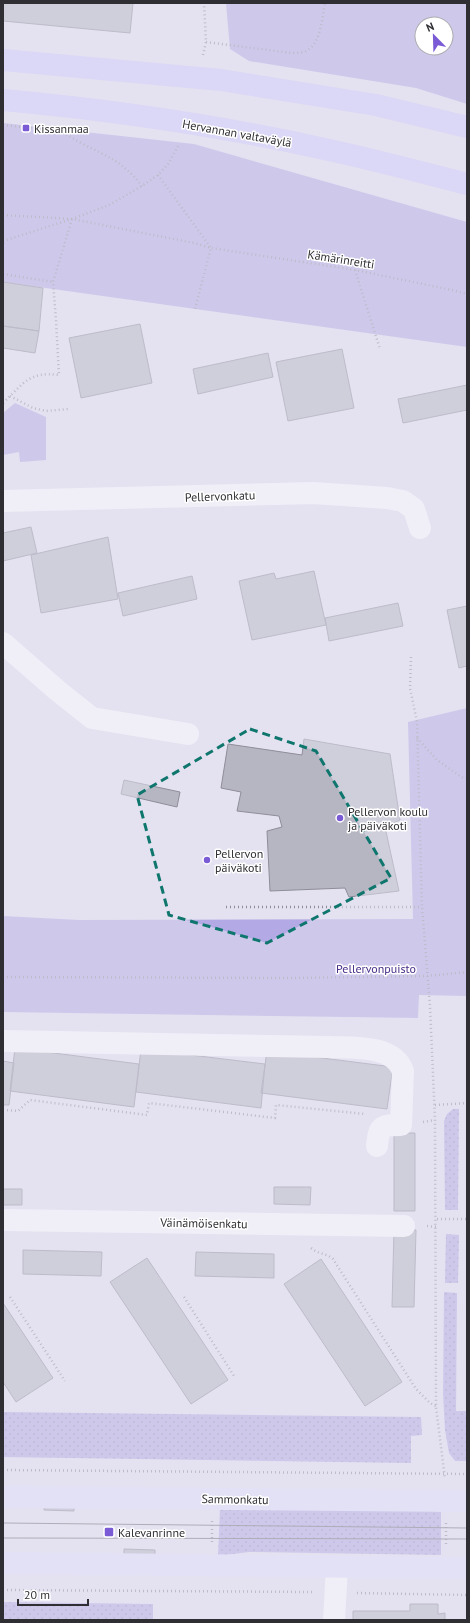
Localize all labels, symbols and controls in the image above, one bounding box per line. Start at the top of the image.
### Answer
north arrow [414,16,454,56]
text: N [424,19,436,35]
street label: Hervannan valtaväylä [181,116,293,150]
place label: Kissanmaa [34,121,89,136]
marker: Kissanmaa [21,123,31,133]
street label: Kämärinreitti [306,246,376,272]
street label: Pellervonkatu [185,487,255,505]
place label: Pellervon koulu ja päiväkoti [348,804,428,833]
marker: Pellervon koulu ja päiväkoti [335,813,345,823]
place label: Pellervon päiväkoti [215,846,263,875]
marker: Pellervon päiväkoti [202,855,212,865]
park label: Pellervonpuisto [336,961,416,976]
street label: Väinämöisenkatu [159,1215,248,1231]
street label: Sammonkatu [201,1491,269,1507]
place label: Kalevanrinne [118,1525,185,1540]
marker: Kalevanrinne [103,1526,115,1538]
scale bar [18,1581,88,1607]
text: 20 m [24,1587,50,1602]

